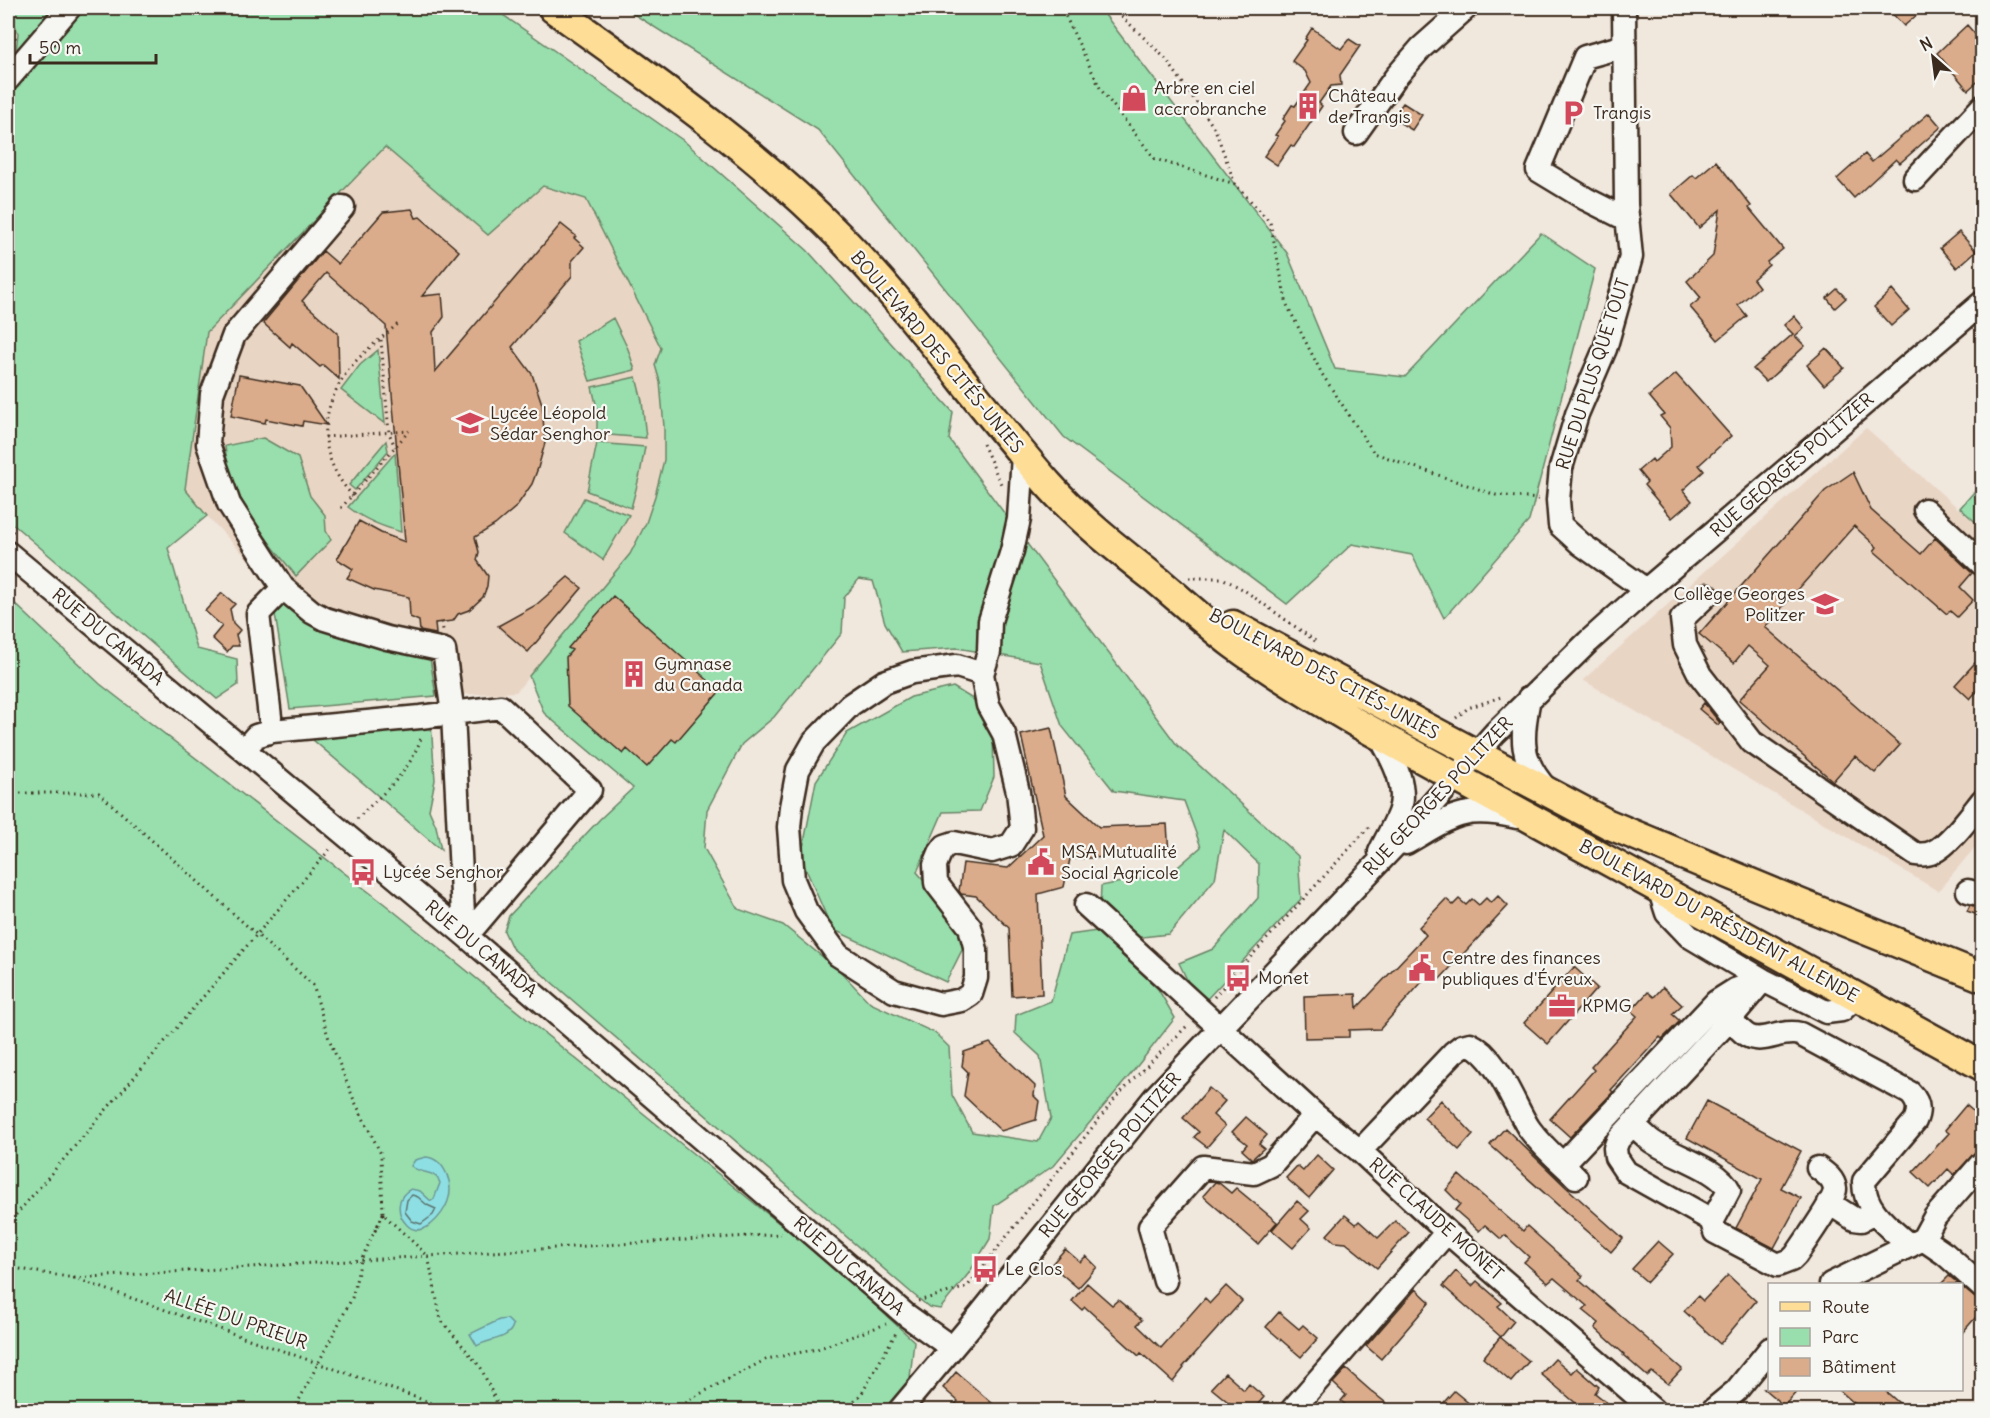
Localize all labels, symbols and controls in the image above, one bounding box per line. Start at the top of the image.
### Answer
scale bar [30,27,156,65]
north arrow [1903,27,1963,87]
text: N [1916,32,1936,55]
text: 50 m [39,36,81,59]
place label: Arbre en ciel accrobranche [1154,76,1267,120]
shop icon: Arbre en ciel accrobranche [1119,83,1149,113]
place label: Château de Trangis [1328,84,1411,128]
building icon: Château de Trangis [1293,91,1323,121]
parking icon: Trangis [1558,98,1588,128]
place label: Trangis [1593,101,1651,124]
street label: BOULEVARD DES CITÉS-UNIES [846,246,1029,458]
street label: RUE DU PLUS QUE TOUT [1551,275,1634,472]
street label: RUE GEORGES POLITZER [1705,387,1878,542]
place label: Lycée Léopold Sédar Senghor [490,401,611,445]
school or university icon: Lycée Léopold Sédar Senghor [455,408,485,438]
place label: Collège Georges Politzer [1674,582,1806,626]
street label: RUE DU CANADA [47,583,169,690]
school or university icon: Collège Georges Politzer [1810,589,1840,619]
street label: BOULEVARD DES CITÉS-UNIES [1205,603,1443,744]
place label: Gymnase du Canada [654,652,743,696]
building icon: Gymnase du Canada [619,659,649,689]
street label: RUE GEORGES POLITZER [1358,711,1517,880]
street label: BOULEVARD DU PRÉSIDENT ALLENDE [1575,834,1863,1007]
place label: MSA Mutualité Social Agricole [1061,840,1179,884]
public building icon: MSA Mutualité Social Agricole [1026,847,1056,877]
bus stop icon: Lycée Senghor [348,857,378,887]
place label: Lycée Senghor [383,860,504,883]
street label: RUE DU CANADA [420,895,542,1002]
place label: Centre des finances publiques d'Évreux [1442,946,1601,990]
public building icon: Centre des finances publiques d'Évreux [1407,953,1437,983]
bus stop icon: Monet [1223,963,1253,993]
place label: Monet [1258,966,1309,989]
office icon: KPMG [1547,991,1577,1021]
place label: KPMG [1582,994,1632,1017]
street label: RUE GEORGES POLITZER [1034,1067,1186,1242]
street label: RUE CLAUDE MONET [1364,1152,1508,1285]
street label: RUE DU CANADA [789,1211,910,1320]
bus stop icon: Le Clos [970,1254,1000,1284]
place label: Le Clos [1005,1257,1062,1280]
street label: ALLÉE DU PRIEUR [161,1283,311,1354]
legend [1768,1283,1963,1391]
text: Route [1822,1295,1870,1318]
text: Parc [1822,1325,1859,1348]
text: Bâtiment [1822,1355,1896,1378]

